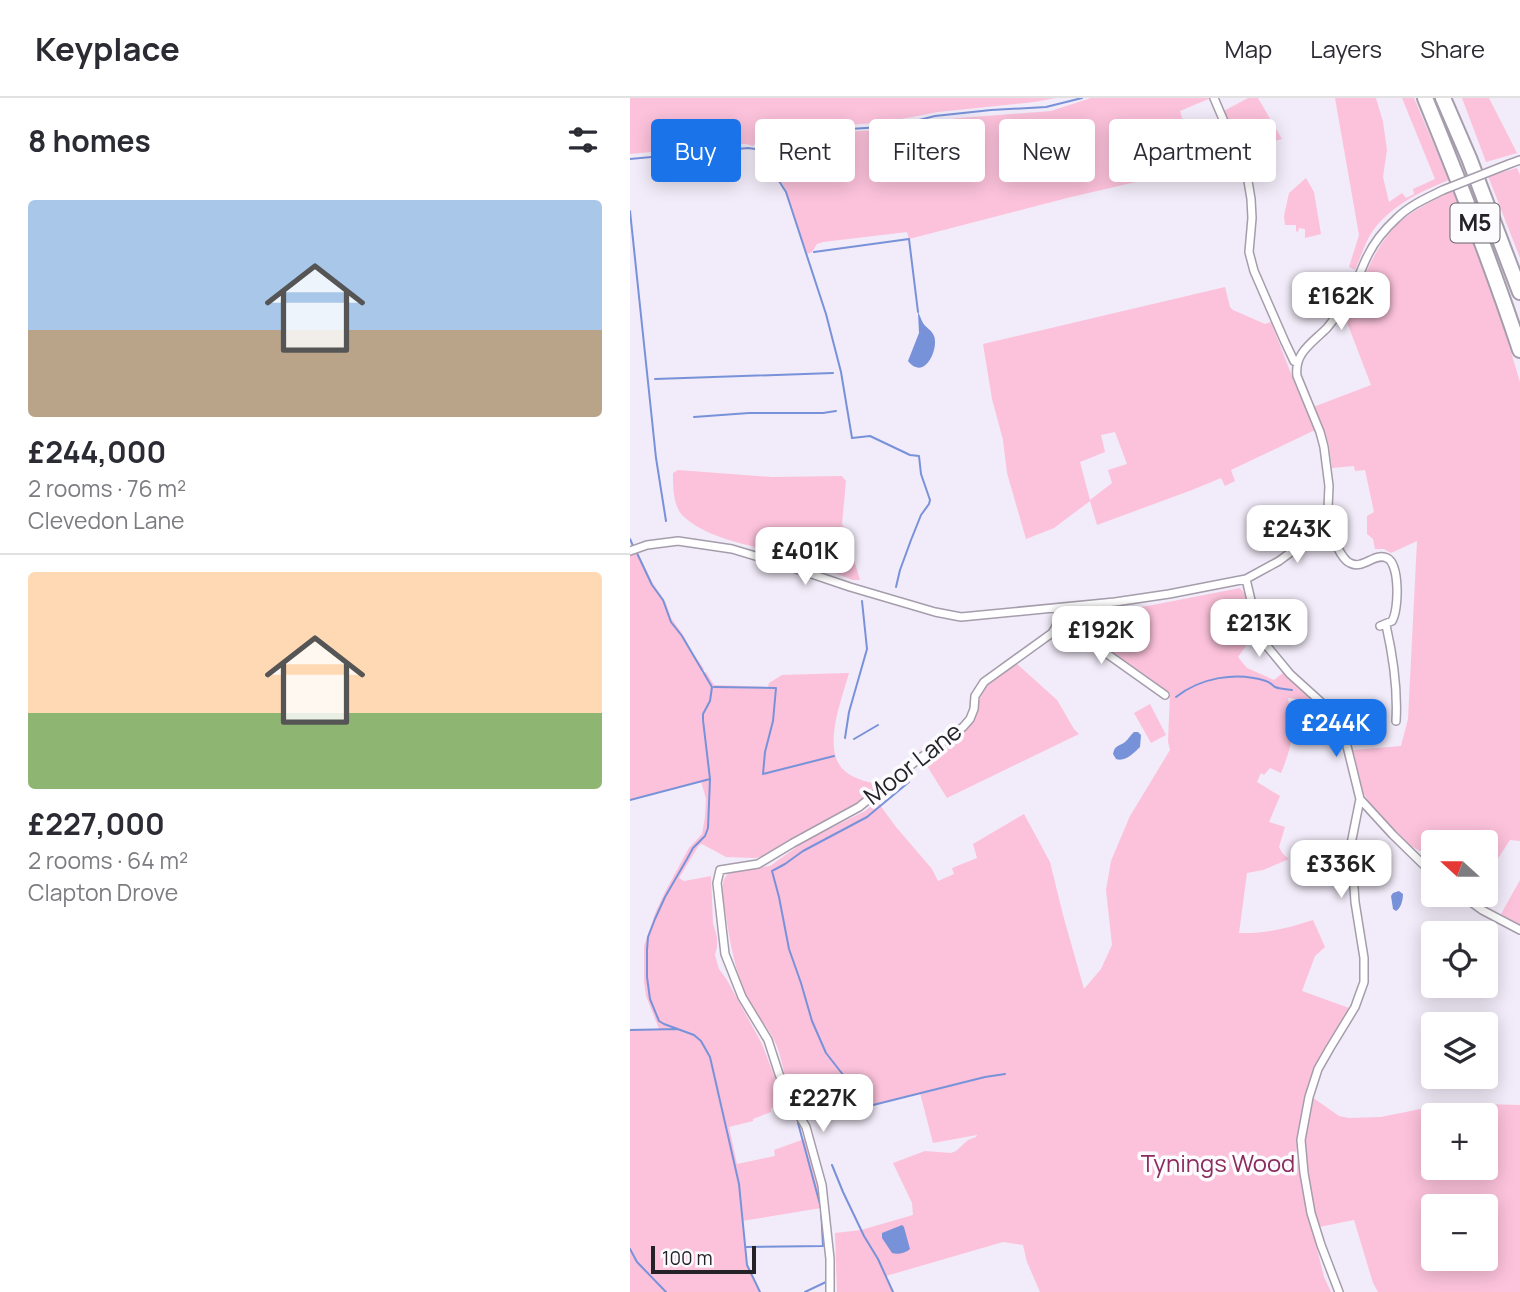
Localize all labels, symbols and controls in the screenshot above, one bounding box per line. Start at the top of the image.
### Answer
text: Keyplace [35,26,180,71]
text: Map [1225,32,1272,65]
text: Layers [1310,32,1382,65]
text: Share [1420,32,1485,65]
chip: Buy [651,119,741,182]
chip: Rent [755,119,855,182]
chip: Filters [869,119,985,182]
chip: New [999,119,1095,182]
chip: Apartment [1109,119,1276,182]
text: 8 homes [28,120,151,161]
icon: filters [564,121,602,159]
road number: M5 [1450,204,1500,242]
icon: home [252,245,378,371]
pin: £162K [1292,272,1390,332]
text: £162K [1308,279,1374,311]
text: £244,000 [28,431,166,472]
text: 2 rooms · 76 m² [28,472,186,504]
text: Clevedon Lane [28,504,185,536]
pin: £243K [1248,505,1346,565]
text: £243K [1263,512,1331,544]
pin: £401K [756,528,854,587]
text: £401K [771,534,839,566]
pin: £213K [1210,600,1308,659]
pin: £192K [1052,606,1150,666]
text: £213K [1226,606,1292,638]
text: £192K [1068,613,1134,645]
icon: home [252,617,378,743]
pin: £244K [1287,700,1385,759]
text: £244K [1302,706,1370,738]
street label: Moor Lane [856,714,968,811]
text: £227,000 [28,803,165,844]
north arrow [1421,830,1498,906]
map controls [1421,830,1498,1271]
pin: £336K [1292,840,1390,900]
text: 2 rooms · 64 m² [28,844,188,876]
text: £336K [1306,847,1376,879]
text: Clapton Drove [28,876,178,908]
button: locate [1421,921,1498,998]
button: layers [1421,1012,1498,1089]
pin: £227K [774,1074,872,1134]
text: £227K [789,1081,857,1113]
button: + [1421,1103,1498,1180]
park label: Tynings Wood [1141,1146,1295,1179]
button: − [1421,1194,1498,1271]
scale bar [651,1243,756,1275]
text: 100 m [662,1245,713,1271]

